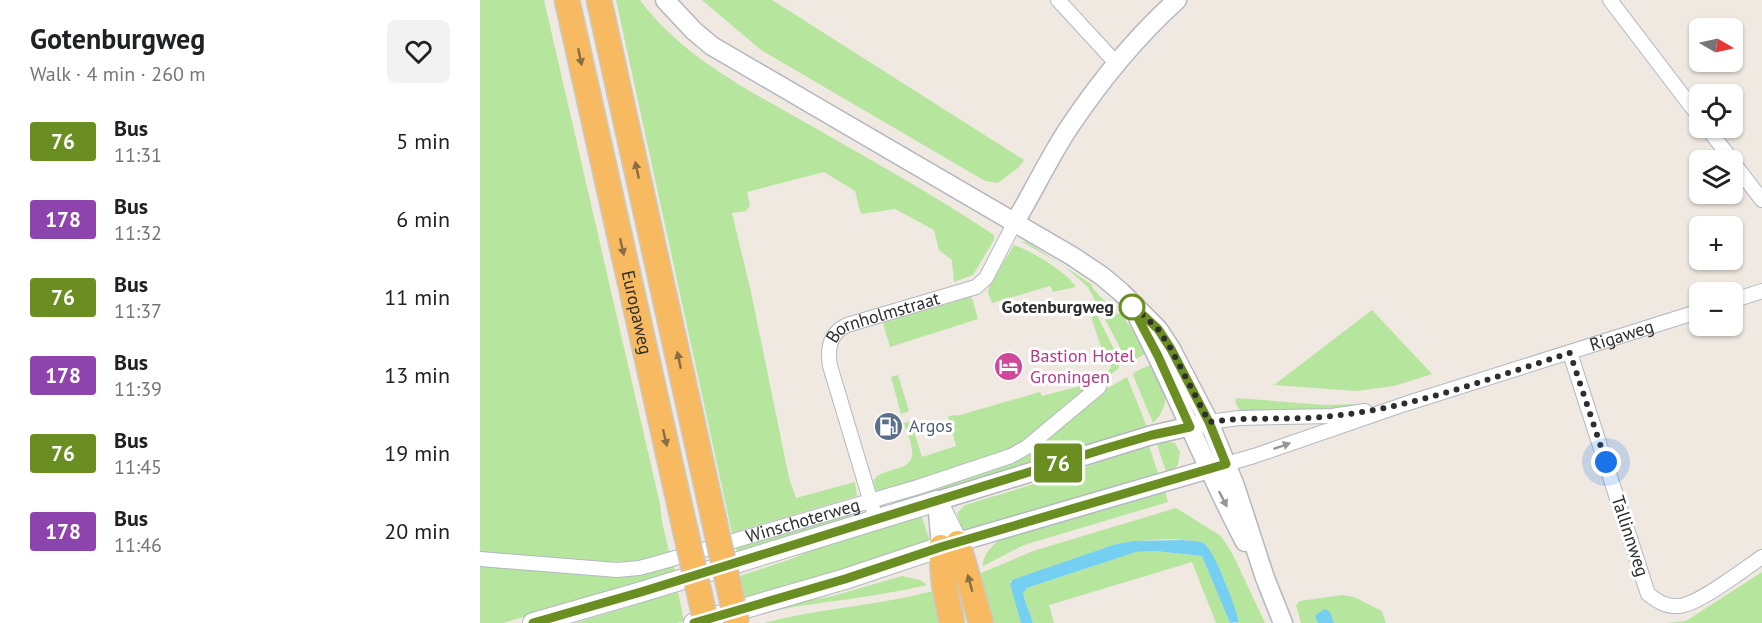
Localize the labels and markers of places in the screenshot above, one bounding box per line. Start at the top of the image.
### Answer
marker: Gotenburgweg [1119,294,1145,320]
place label: Gotenburgweg [1001,295,1114,318]
place label: Bastion Hotel Groningen [1030,344,1135,388]
hotel icon: Bastion Hotel Groningen [993,350,1025,382]
fuel station icon: Argos [872,410,904,442]
place label: Argos [909,414,953,437]

